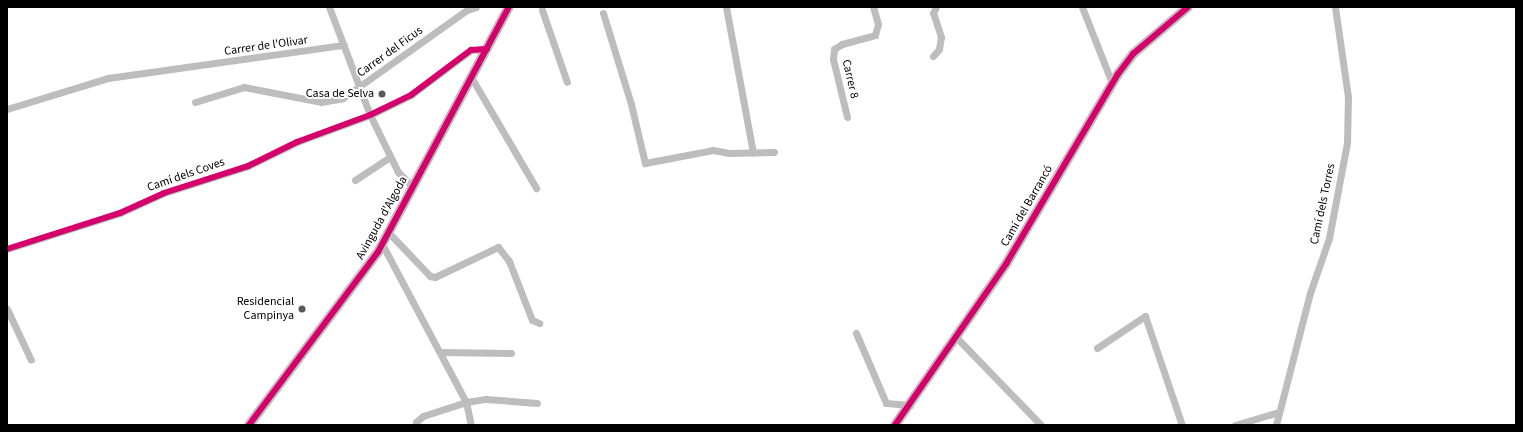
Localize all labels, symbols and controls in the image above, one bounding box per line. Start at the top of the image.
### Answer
street label: Carrer del Ficus [354,23,426,81]
street label: Carrer de l'Olivar [223,33,309,59]
street label: Carrer 8 [839,58,861,100]
place label: Casa de Selva [306,87,374,101]
marker: Casa de Selva [377,89,387,99]
street label: Camí dels Coves [145,155,227,195]
street label: Camí dels Torres [1307,162,1339,246]
street label: Camí del Barrancó [998,163,1056,249]
street label: Avinguda d'Algoda [353,174,411,262]
place label: Residencial Campinya [237,295,294,323]
marker: Residencial Campinya [297,304,307,314]

